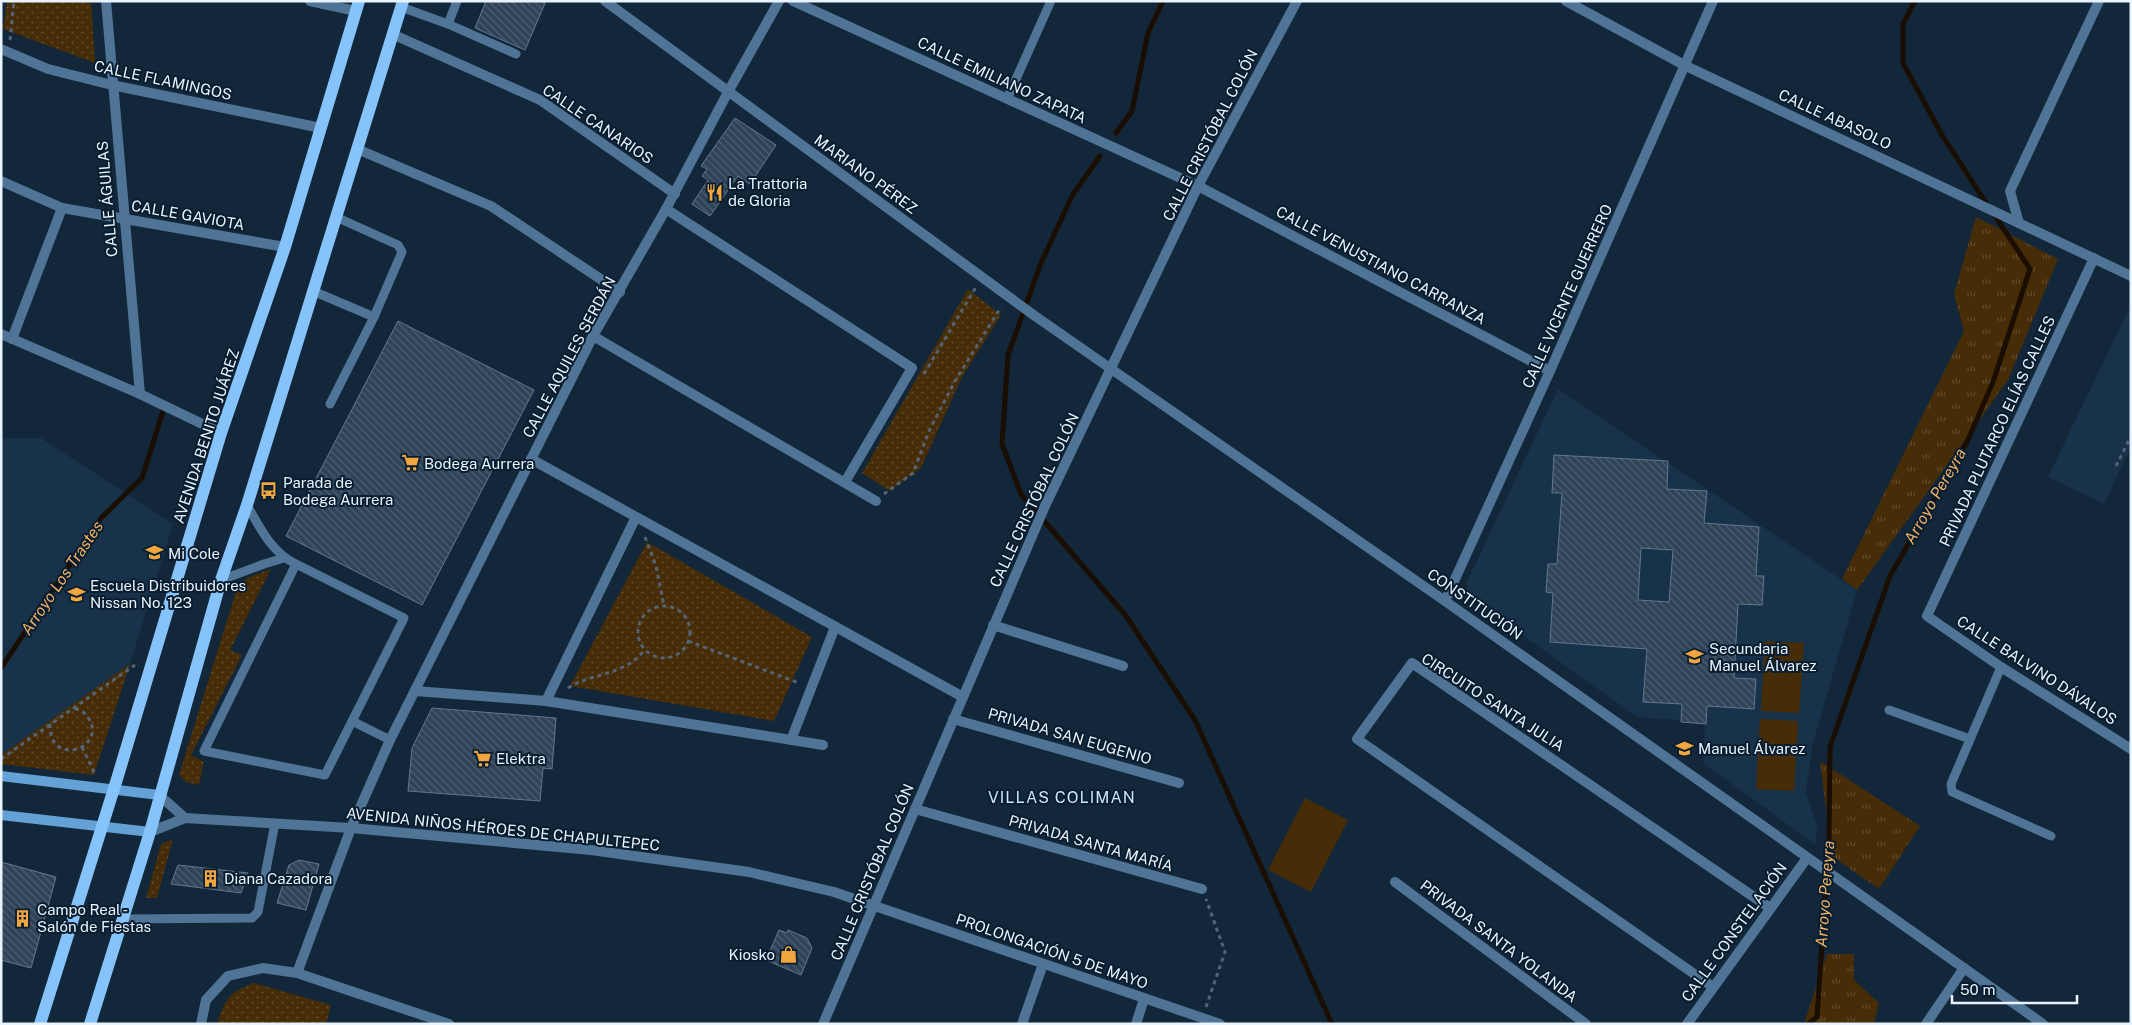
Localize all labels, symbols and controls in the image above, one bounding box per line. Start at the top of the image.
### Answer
street label: CALLE EMILIANO ZAPATA [915,33,1089,127]
street label: CALLE CRISTÓBAL COLÓN [1158,46,1261,224]
street label: CALLE FLAMINGOS [93,57,233,103]
street label: CALLE CANARIOS [540,81,656,167]
street label: CALLE ABASOLO [1776,85,1894,153]
street label: MARIANO PÉREZ [811,131,921,217]
street label: CALLE ÁGUILAS [93,140,121,258]
place label: La Trattoria de Gloria [728,175,807,209]
restaurant icon: La Trattoria de Gloria [704,182,724,202]
street label: CALLE GAVIOTA [130,197,246,233]
street label: CALLE VICENTE GUERRERO [1519,201,1615,391]
street label: CALLE VENUSTIANO CARRANZA [1273,202,1489,328]
street label: CALLE AQUILES SERDÁN [519,273,619,441]
street label: PRIVADA PLUTARCO ELÍAS CALLES [1936,313,2058,549]
street label: AVENIDA BENITO JUÁREZ [170,347,242,525]
street label: CALLE CRISTÓBAL COLÓN [985,410,1082,590]
water label: Arroyo Pereyra [1900,445,1970,547]
supermarket icon: Bodega Aurrera [400,453,420,473]
place label: Bodega Aurrera [424,455,534,472]
place label: Parada de Bodega Aurrera [283,474,393,508]
bus stop icon: Parada de Bodega Aurrera [259,481,279,501]
water label: Arroyo Los Trastes [17,517,107,639]
school or university icon: Mi Cole [144,543,164,563]
place label: Mi Cole [168,545,220,562]
street label: CONSTITUCIÓN [1424,564,1526,643]
place label: Escuela Distribuidores Nissan No. 123 [90,577,246,611]
school or university icon: Escuela Distribuidores Nissan No. 123 [66,584,86,604]
street label: CALLE BALVINO DÁVALOS [1954,612,2120,728]
place label: Secundaria Manuel Álvarez [1709,640,1816,674]
school or university icon: Secundaria Manuel Álvarez [1685,647,1705,667]
street label: CIRCUITO SANTA JULIA [1418,649,1568,755]
street label: PRIVADA SAN EUGENIO [986,704,1154,768]
school or university icon: Manuel Álvarez [1674,738,1694,758]
place label: Manuel Álvarez [1698,740,1805,757]
supermarket icon: Elektra [472,748,492,768]
place label: Elektra [496,750,546,767]
street label: CALLE CRISTÓBAL COLÓN [826,781,917,963]
district label: VILLAS COLIMAN [988,788,1136,807]
street label: AVENIDA NIÑOS HÉROES DE CHAPULTEPEC [345,804,661,854]
street label: PRIVADA SANTA MARÍA [1007,811,1175,875]
water label: Arroyo Pereyra [1812,840,1838,948]
street label: CALLE CONSTELACIÓN [1677,859,1790,1005]
building icon: Diana Cazadora [200,868,220,888]
place label: Diana Cazadora [224,870,332,887]
street label: PRIVADA SANTA YOLANDA [1417,876,1581,1006]
place label: Campo Real - Salón de Fiestas [37,901,151,935]
building icon: Campo Real - Salón de Fiestas [13,908,33,928]
street label: PROLONGACIÓN 5 DE MAYO [954,909,1151,992]
shop icon: Kiosko [779,944,799,964]
place label: Kiosko [728,946,775,963]
scale bar [1952,972,2077,1004]
text: 50 m [1960,981,1995,998]

